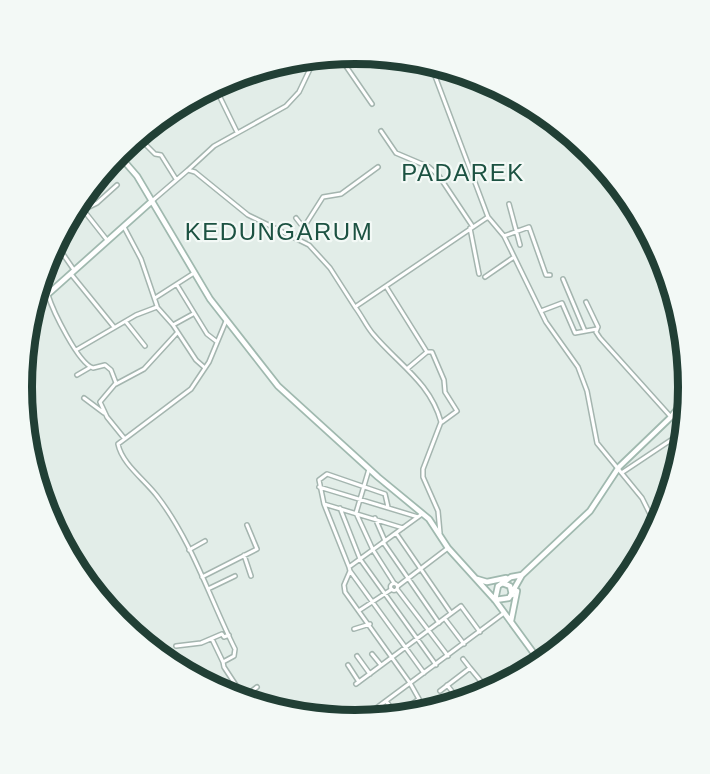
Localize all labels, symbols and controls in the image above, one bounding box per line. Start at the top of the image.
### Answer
district label: PADAREK [401,159,525,186]
district label: KEDUNGARUM [185,218,373,245]

